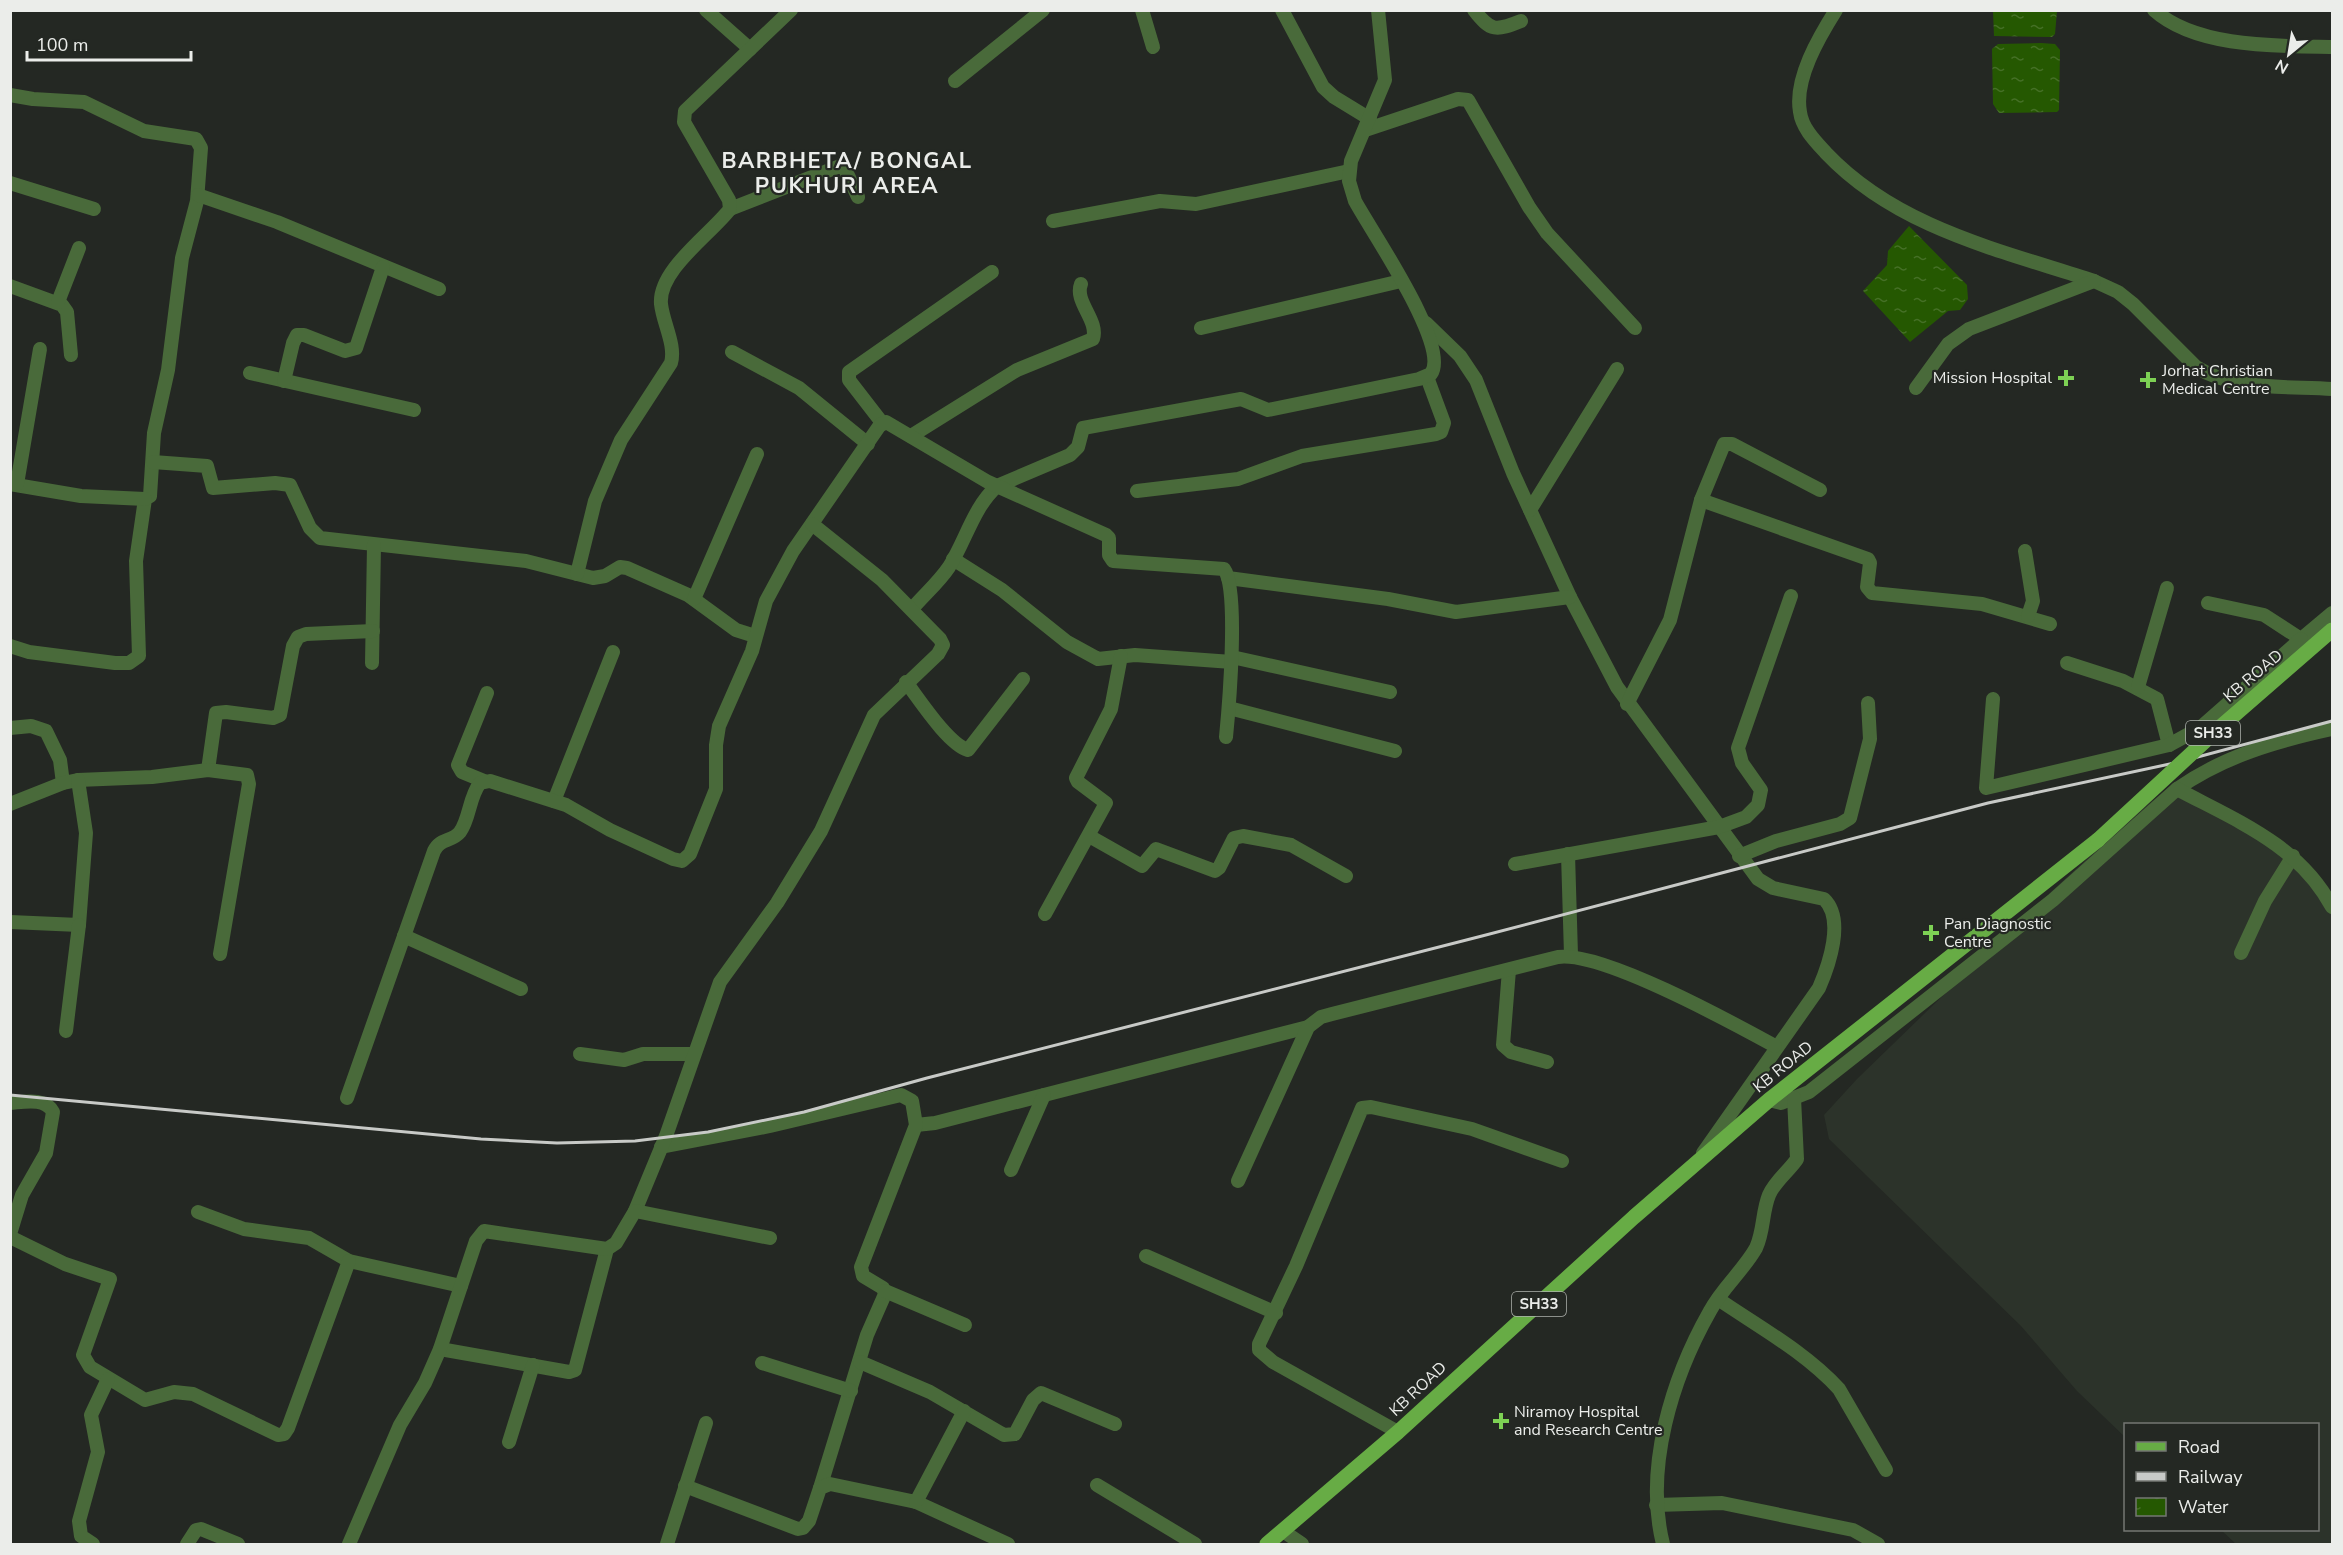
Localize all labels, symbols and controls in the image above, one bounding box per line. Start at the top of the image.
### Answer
scale bar [27,24,190,62]
north arrow [2259,24,2319,84]
text: 100 m [36,33,88,57]
text: N [2271,54,2293,79]
district label: BARBHETA/ BONGAL PUKHURI AREA [721,146,973,201]
place label: Jorhat Christian Medical Centre [2161,360,2273,400]
place label: Mission Hospital [1933,367,2052,389]
marker: Mission Hospital [2057,369,2075,387]
marker: Jorhat Christian Medical Centre [2139,371,2157,389]
street label: KB ROAD [2219,645,2287,707]
road number: SH33 [2186,721,2240,745]
place label: Pan Diagnostic Centre [1944,913,2052,953]
marker: Pan Diagnostic Centre [1922,924,1940,942]
street label: KB ROAD [1748,1036,1818,1098]
road number: SH33 [1512,1292,1566,1316]
street label: KB ROAD [1384,1357,1452,1421]
place label: Niramoy Hospital and Research Centre [1514,1401,1663,1441]
marker: Niramoy Hospital and Research Centre [1492,1412,1510,1430]
legend [2124,1423,2319,1531]
text: Road [2178,1435,2220,1459]
text: Railway [2178,1465,2243,1489]
text: Water [2178,1495,2229,1519]

